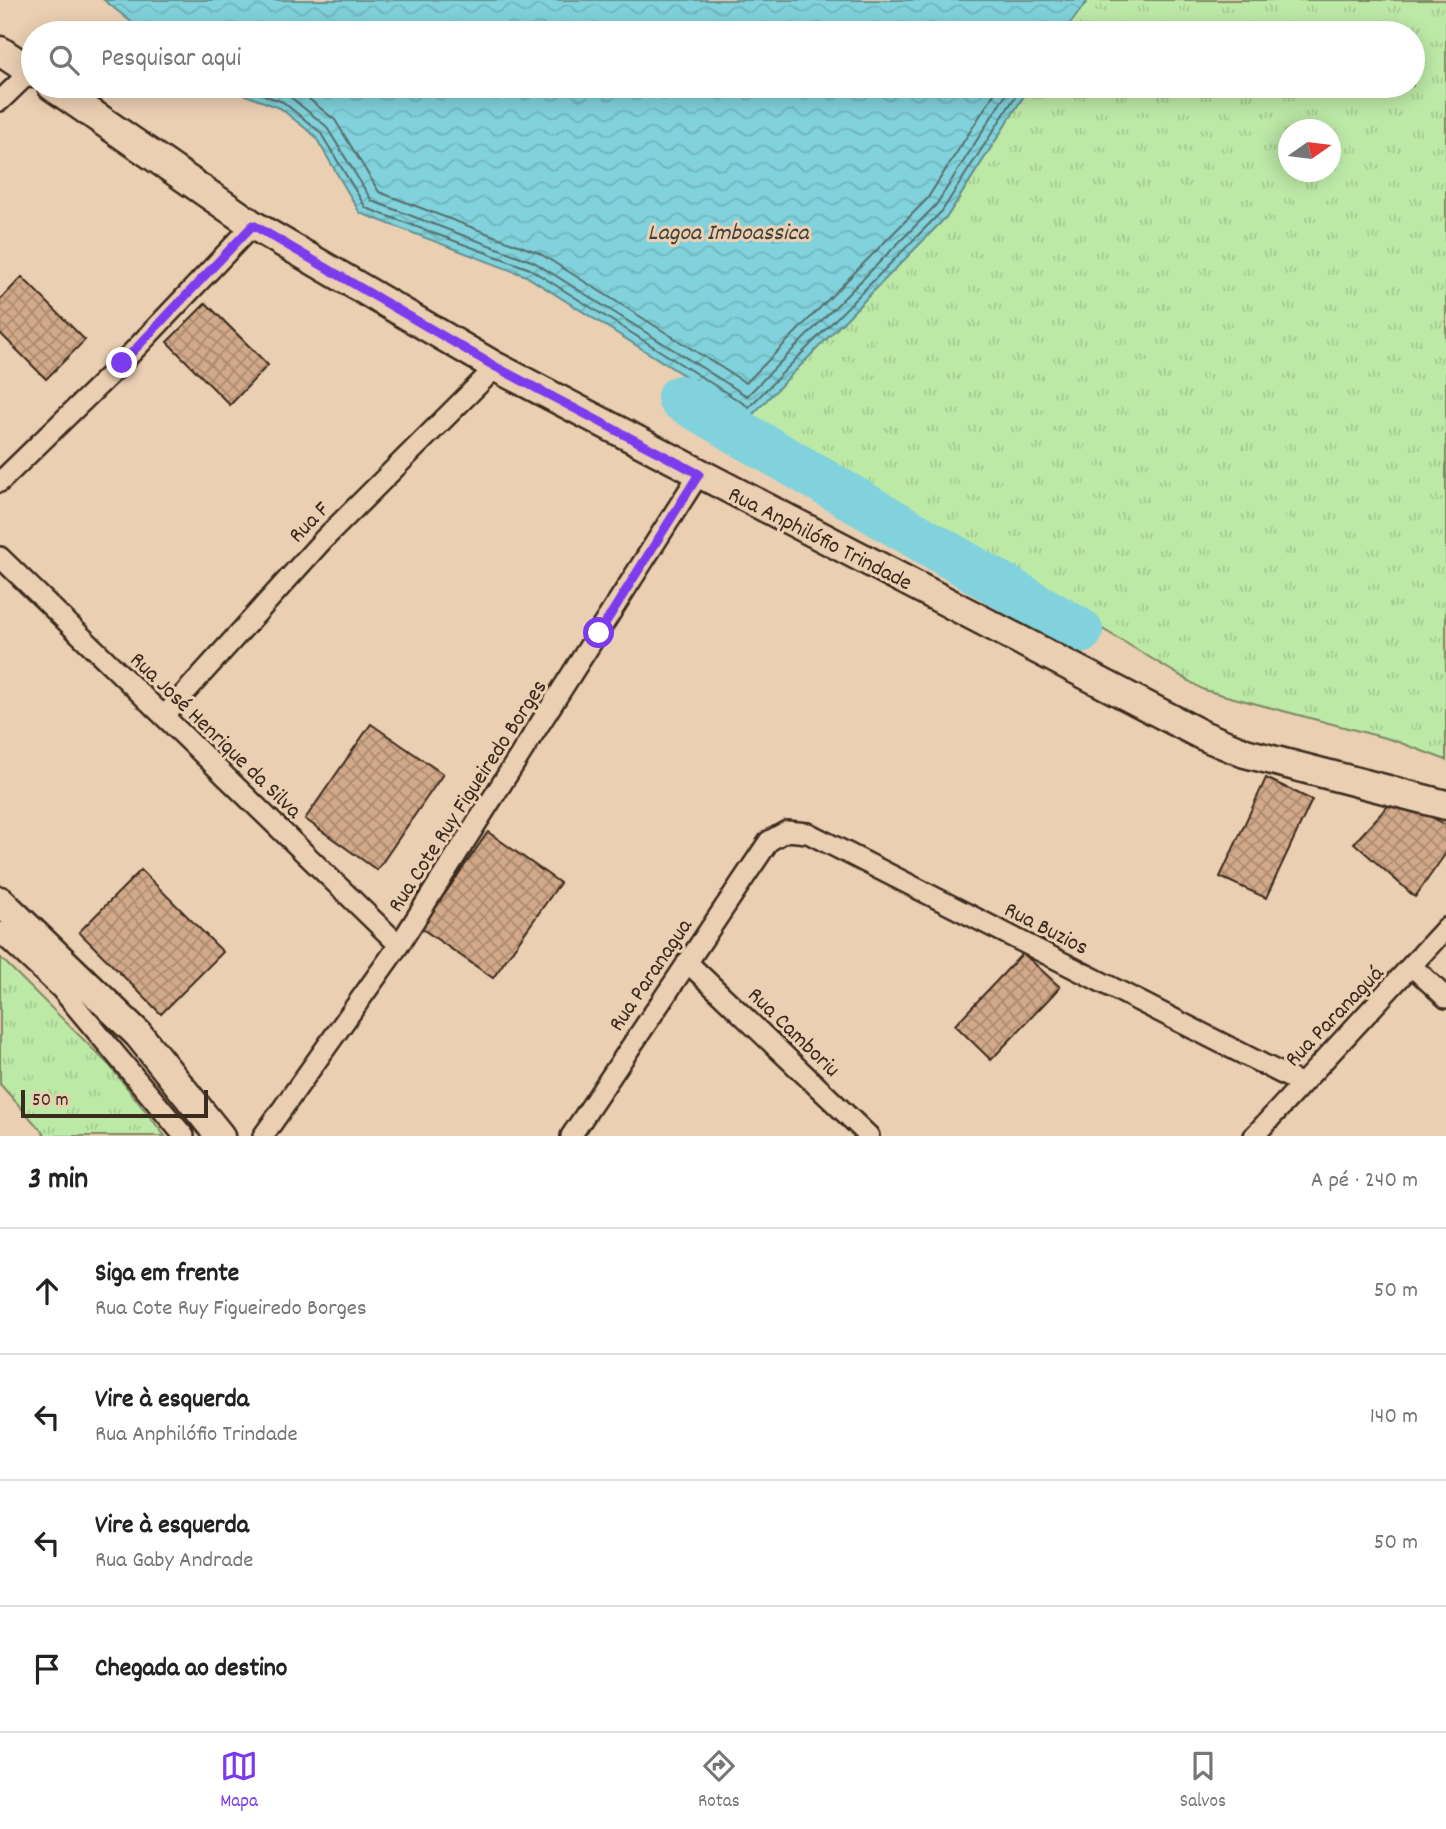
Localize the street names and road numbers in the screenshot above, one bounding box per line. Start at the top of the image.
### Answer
street label: Rua Anphilófio Trindade [722,479,917,601]
street label: Rua F [282,494,339,552]
street label: Rua José Henrique da Silva [121,645,309,829]
street label: Rua Cote Ruy Figueiredo Borges [381,674,557,920]
street label: Rua Buzios [997,895,1093,965]
street label: Rua Paranagua [602,912,703,1039]
street label: Rua Paranaguá [1278,959,1393,1076]
street label: Rua Camboriu [739,981,846,1086]

